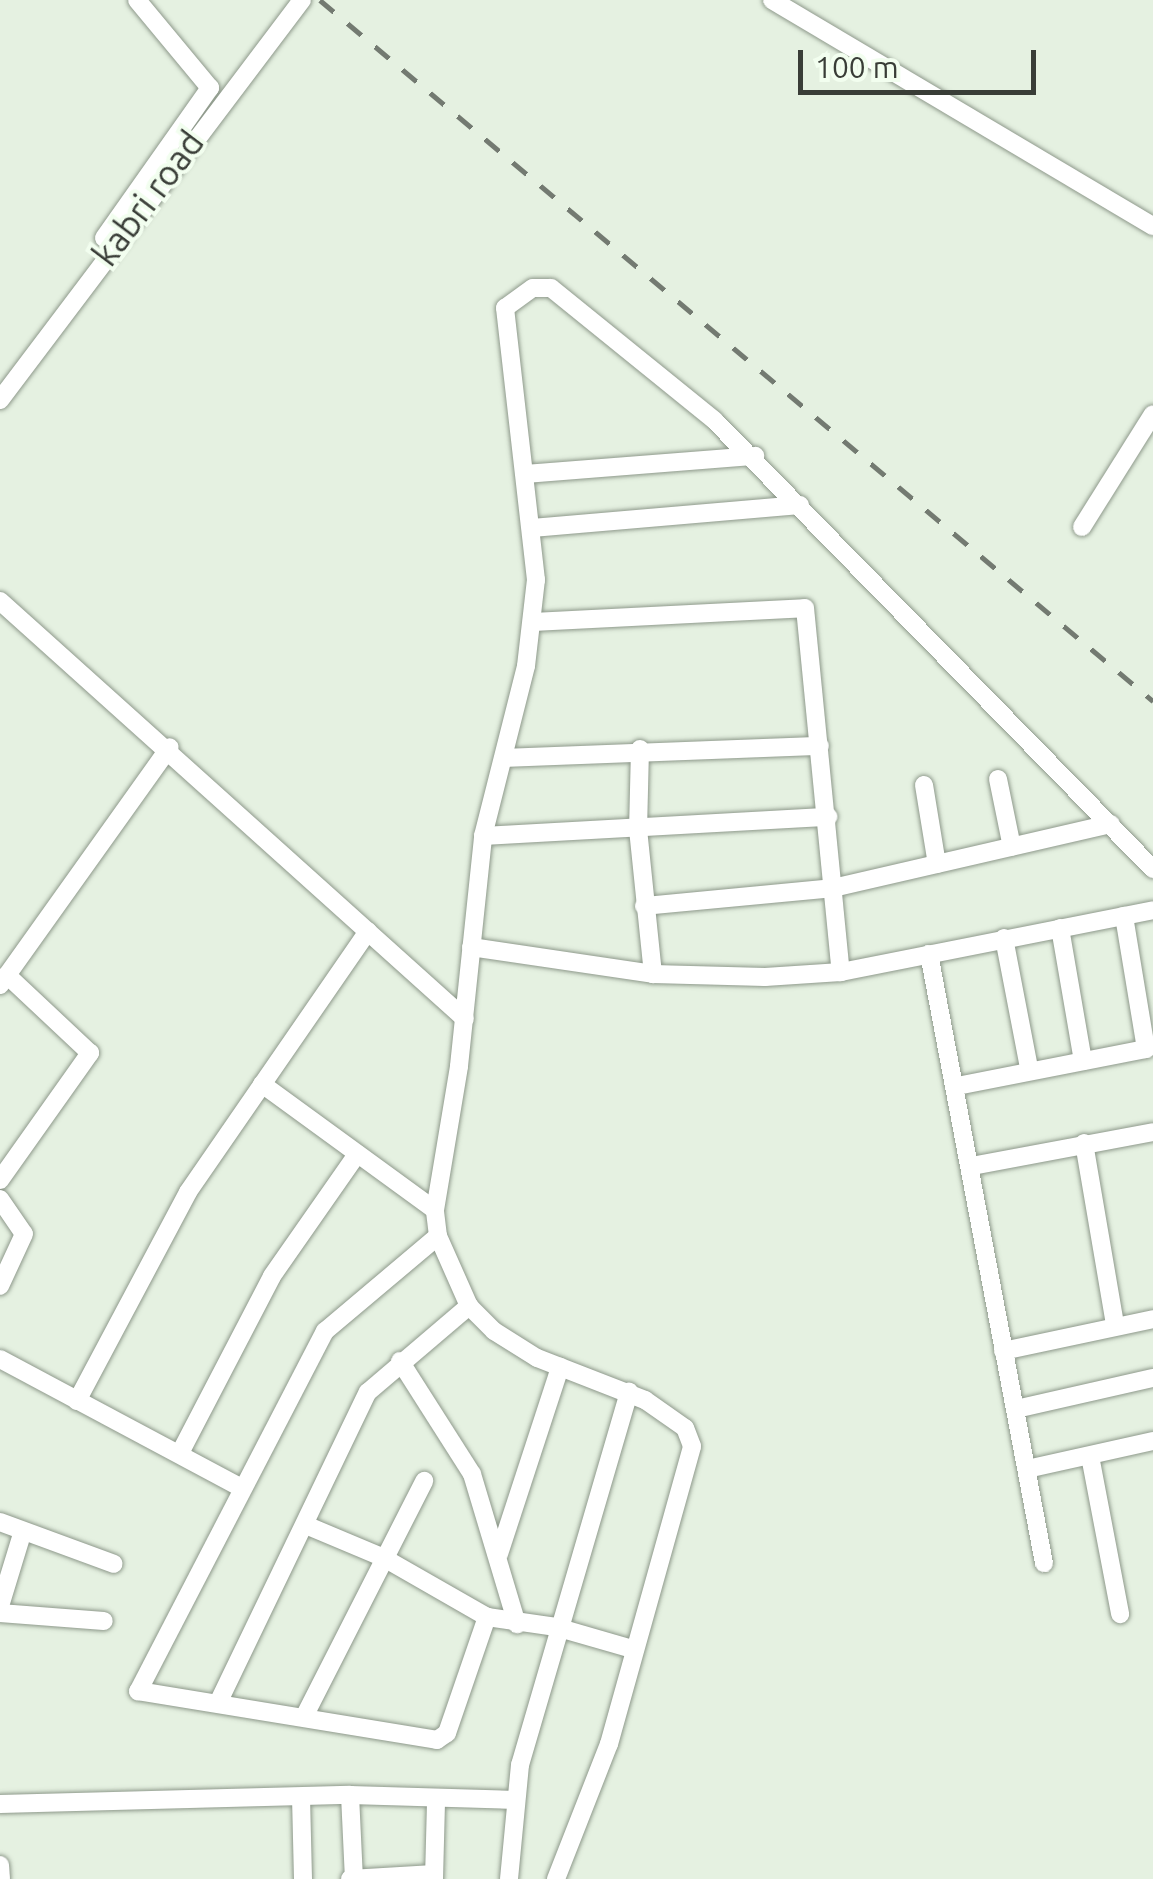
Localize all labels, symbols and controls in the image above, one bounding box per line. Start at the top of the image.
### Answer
scale bar [803,30,1040,92]
text: 100 m [815,50,899,84]
street label: kabri road [84,122,212,274]

